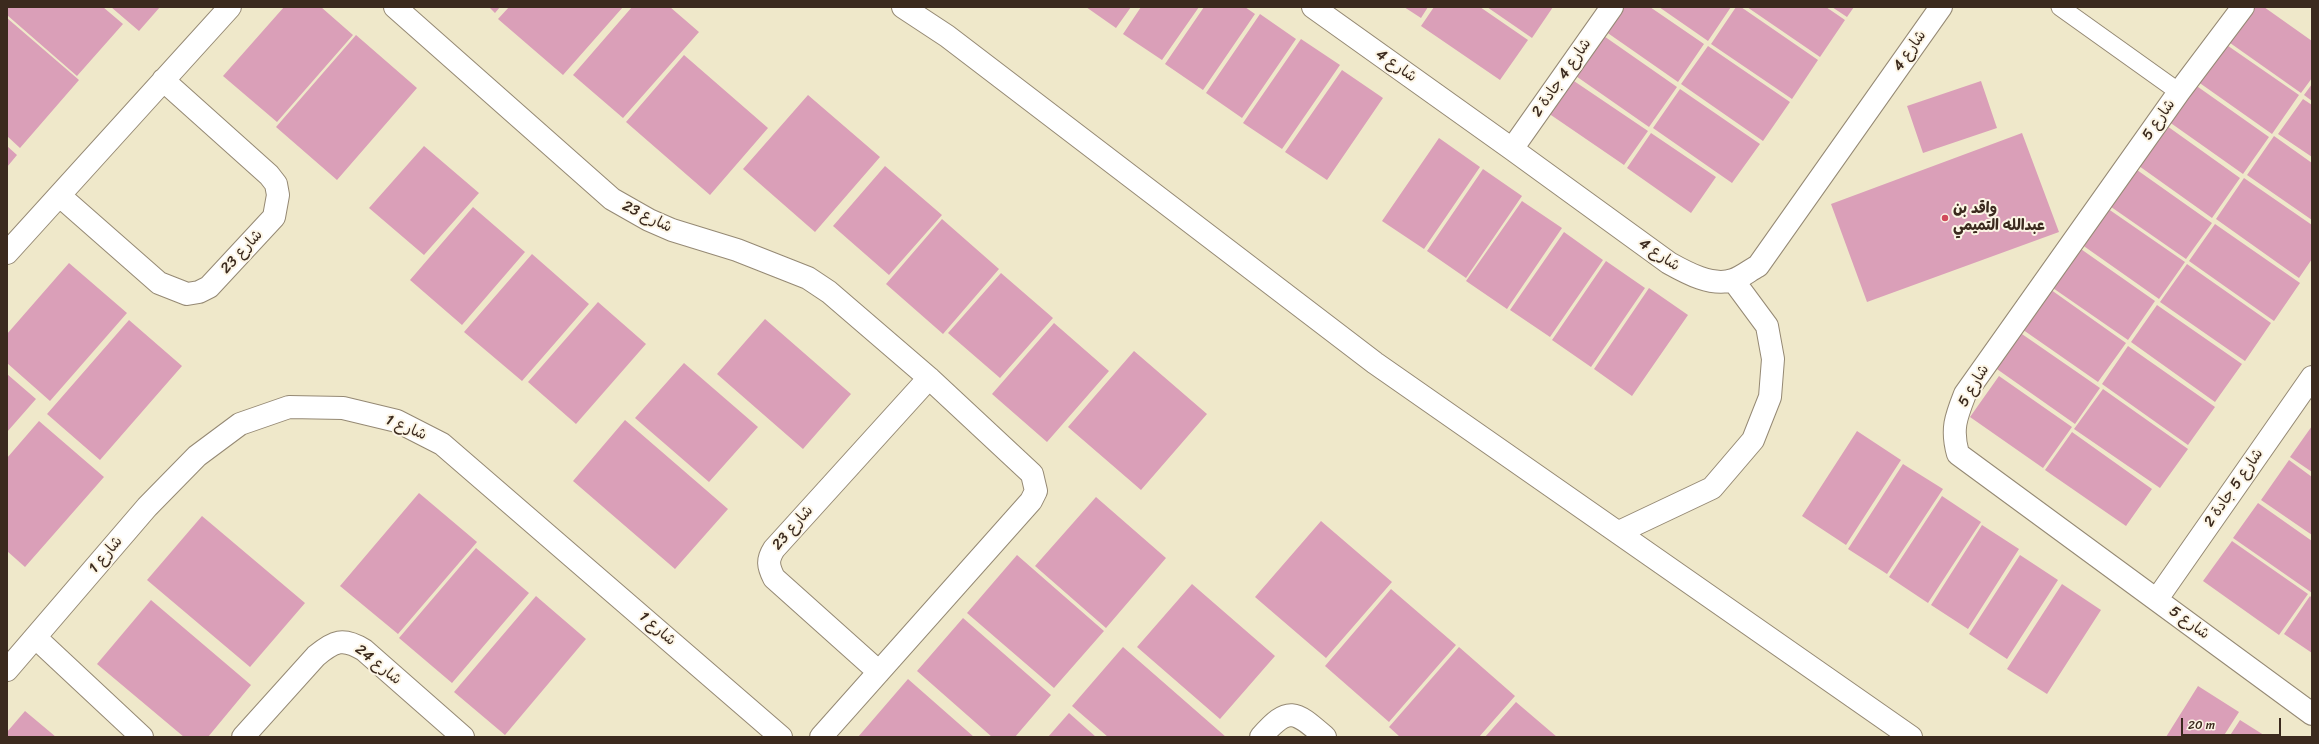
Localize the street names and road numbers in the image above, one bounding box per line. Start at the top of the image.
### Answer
street label: شارع 4 [1890,27,1930,75]
street label: شارع 4 جادة 2 [1528,35,1596,121]
street label: شارع 4 [1372,46,1420,86]
street label: شارع 5 [2139,96,2179,144]
street label: شارع 23 [619,197,675,237]
street label: شارع 23 [217,226,267,278]
street label: شارع 4 [1635,235,1683,275]
street label: شارع 5 [1955,362,1993,410]
street label: شارع 1 [383,411,429,445]
street label: شارع 5 جادة 2 [2200,446,2268,530]
street label: شارع 23 [769,502,817,554]
street label: شارع 1 [85,533,127,577]
street label: شارع 5 [2165,602,2213,644]
street label: شارع 1 [635,608,679,650]
street label: شارع 24 [351,641,405,689]

